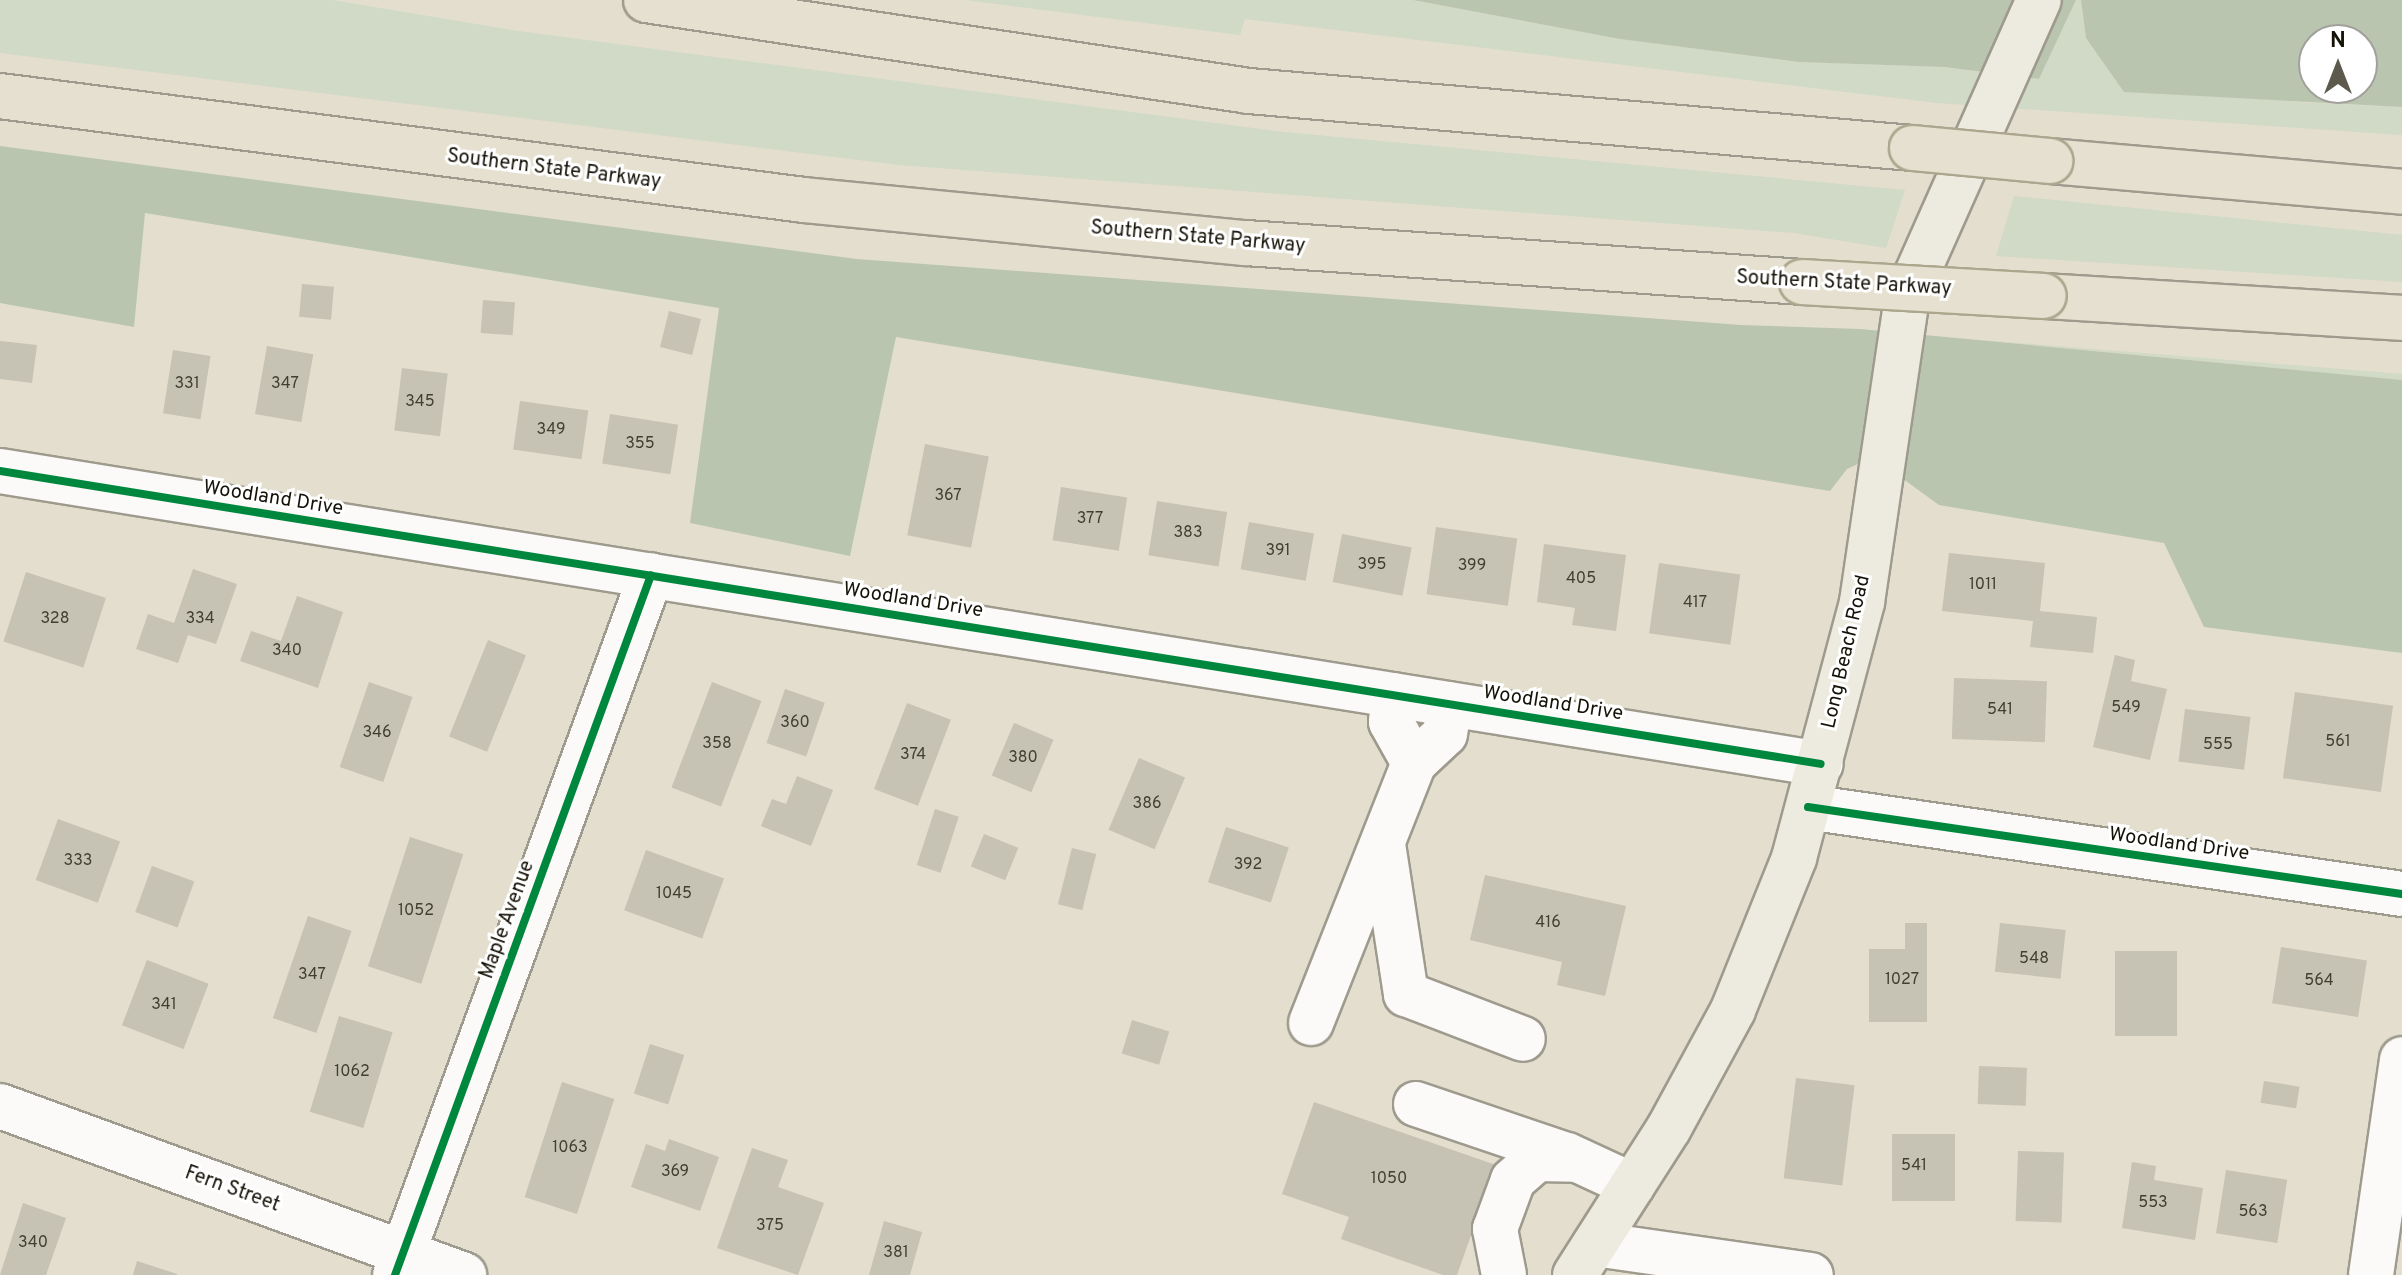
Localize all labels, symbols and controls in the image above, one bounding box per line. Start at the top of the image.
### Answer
north arrow [2298,24,2378,104]
text: N [2330,28,2346,55]
street label: Southern State Parkway [446,145,662,195]
street label: Southern State Parkway [1090,217,1306,259]
street label: Southern State Parkway [1736,266,1952,302]
house number: 331 [174,374,200,394]
house number: 347 [271,374,299,394]
house number: 345 [405,392,435,412]
house number: 349 [537,420,565,440]
house number: 355 [625,434,655,454]
street label: Woodland Drive [201,476,345,522]
house number: 367 [934,486,962,506]
house number: 377 [1077,509,1103,529]
house number: 383 [1173,523,1203,543]
house number: 391 [1266,541,1290,561]
house number: 395 [1358,555,1386,575]
house number: 399 [1458,556,1486,576]
house number: 405 [1566,569,1596,589]
street label: Long Beach Road [1818,573,1876,731]
house number: 1011 [1969,575,1997,595]
street label: Woodland Drive [841,578,985,624]
house number: 417 [1683,593,1707,613]
house number: 328 [41,609,69,629]
house number: 334 [185,609,215,629]
house number: 340 [272,641,302,661]
street label: Woodland Drive [1481,681,1625,727]
house number: 549 [2111,698,2141,718]
house number: 541 [1987,700,2013,720]
house number: 360 [780,713,810,733]
house number: 346 [362,723,392,743]
house number: 561 [2325,732,2351,752]
house number: 358 [702,734,732,754]
house number: 555 [2203,735,2233,755]
house number: 374 [900,745,926,765]
house number: 380 [1008,748,1038,768]
house number: 386 [1133,794,1161,814]
street label: Woodland Drive [2107,823,2251,867]
house number: 333 [64,851,92,871]
house number: 392 [1234,855,1262,875]
street label: Maple Avenue [475,857,541,983]
house number: 1045 [656,884,692,904]
house number: 1052 [398,901,434,921]
house number: 416 [1535,913,1561,933]
house number: 548 [2019,949,2049,969]
house number: 347 [298,965,326,985]
house number: 1027 [1885,970,1919,990]
house number: 564 [2304,971,2334,991]
house number: 341 [151,995,177,1015]
house number: 1062 [334,1062,370,1082]
house number: 1063 [552,1138,588,1158]
house number: 541 [1901,1156,1927,1176]
street label: Fern Street [181,1162,283,1218]
house number: 369 [661,1162,689,1182]
house number: 1050 [1371,1169,1407,1189]
house number: 553 [2138,1193,2168,1213]
house number: 563 [2238,1202,2268,1222]
house number: 375 [756,1216,784,1236]
house number: 340 [18,1233,48,1253]
house number: 381 [883,1243,909,1263]

